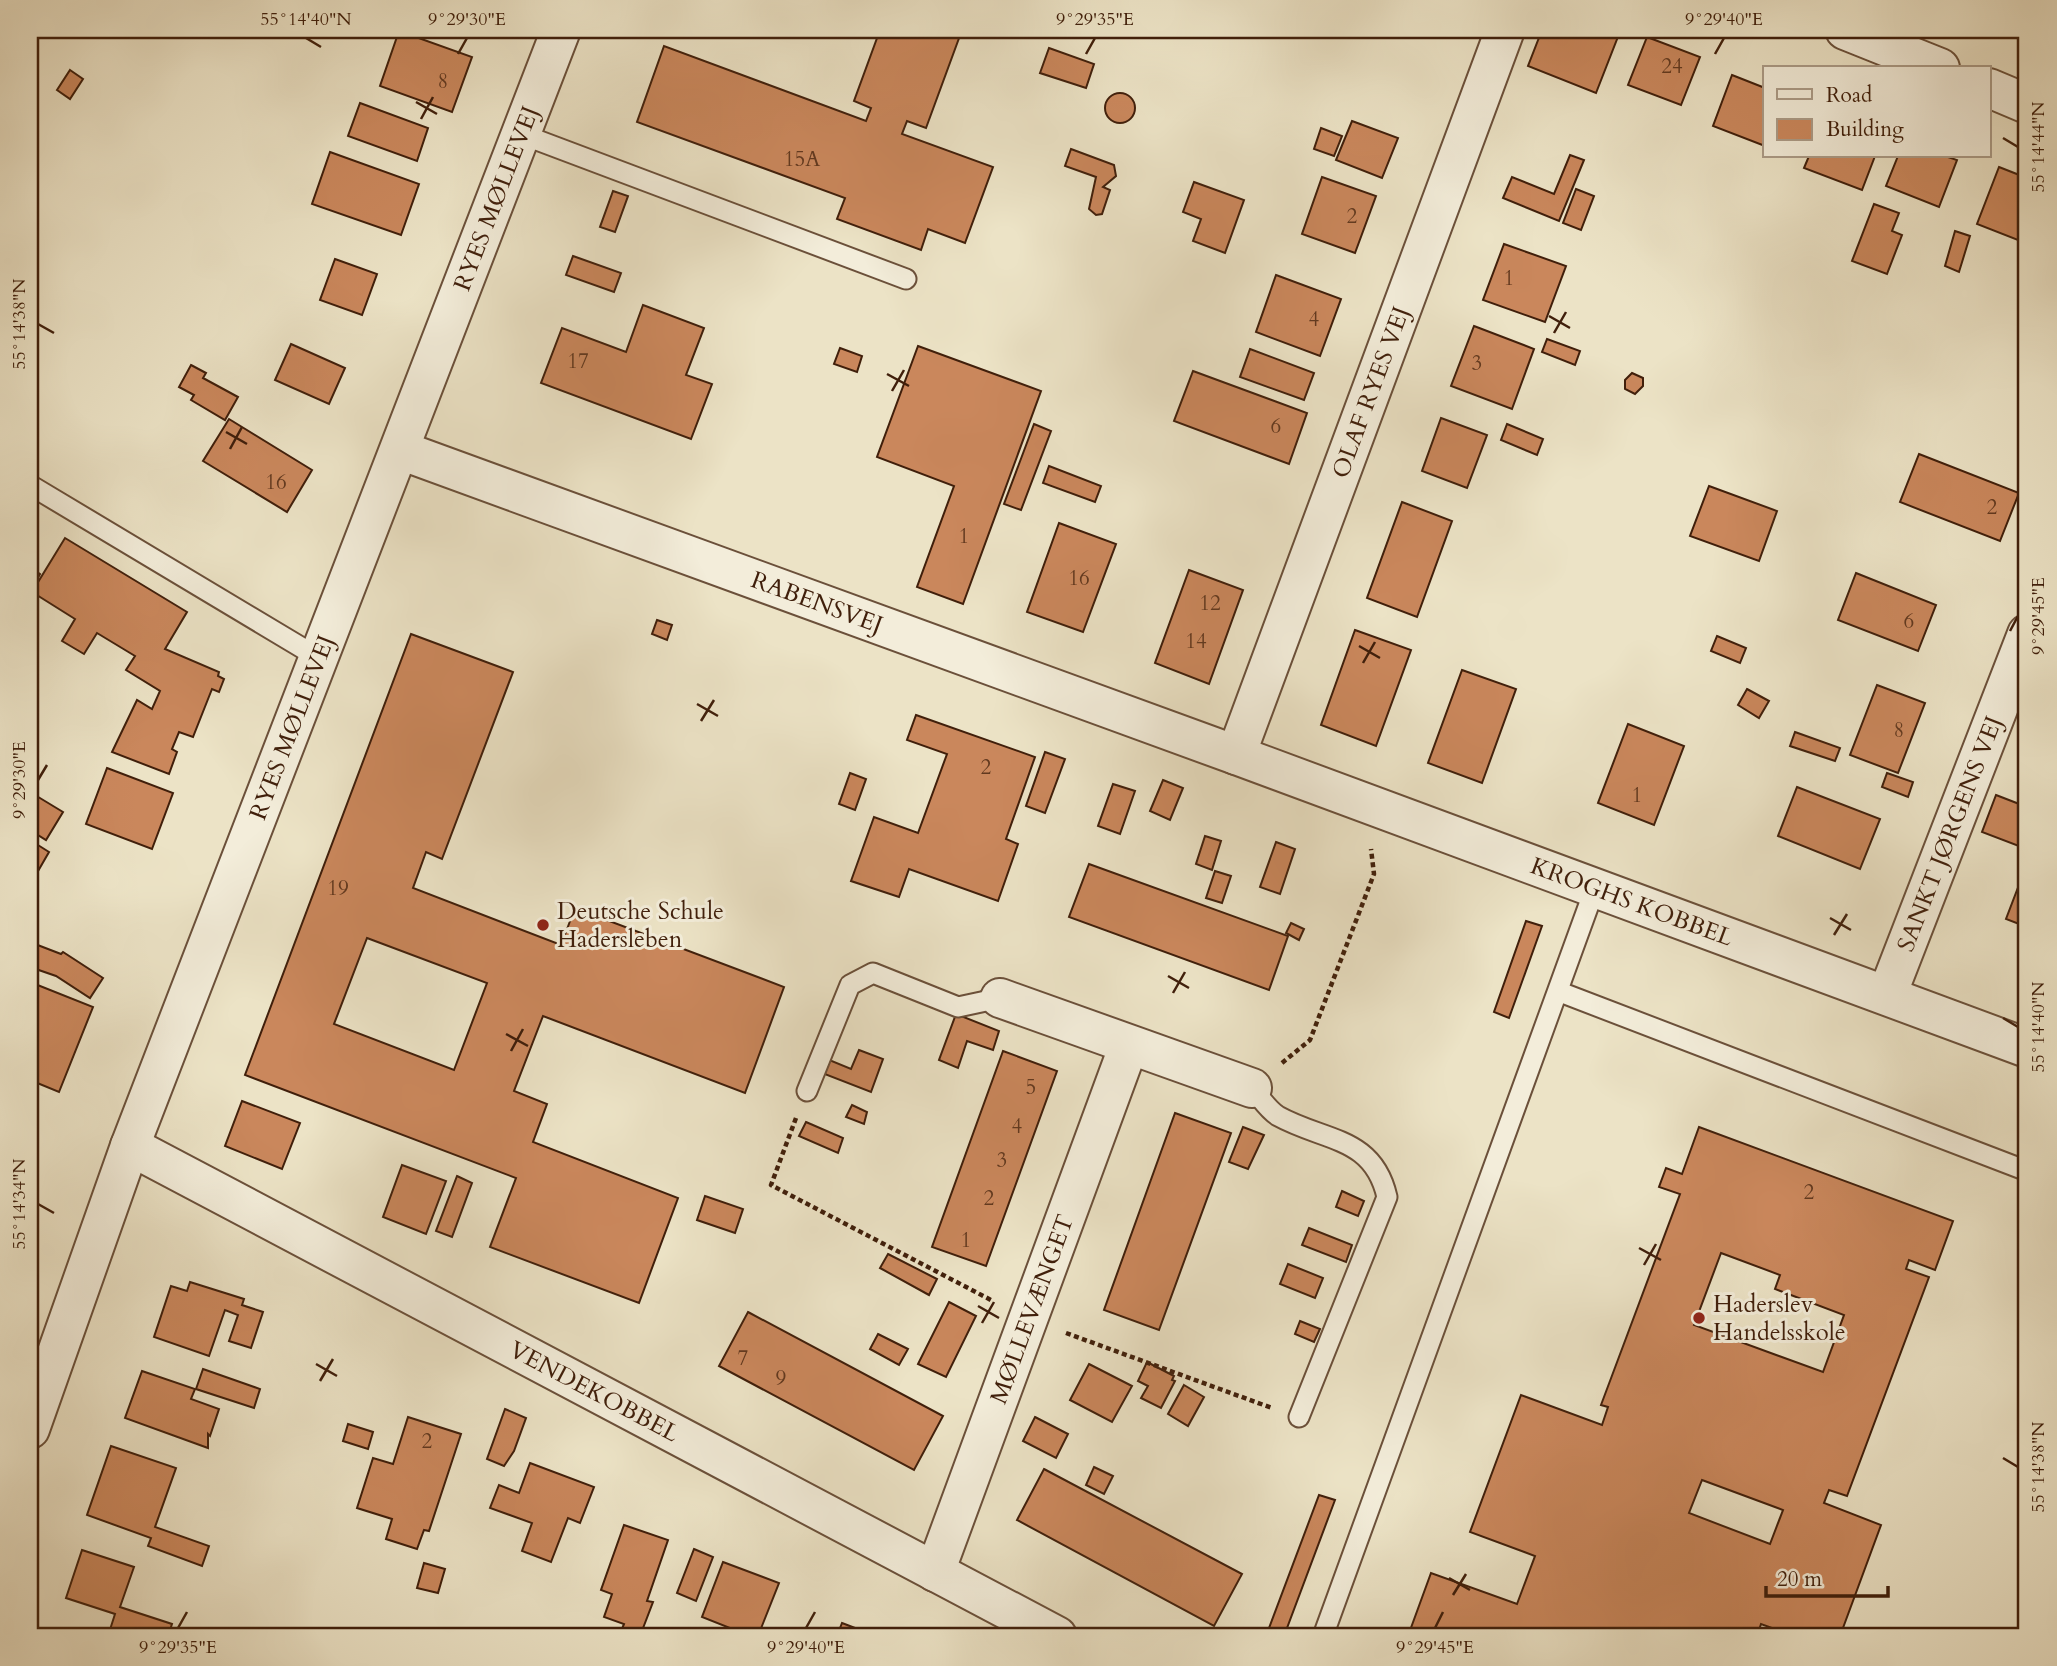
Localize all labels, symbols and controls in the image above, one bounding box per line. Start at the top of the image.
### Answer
text: 55°14'40"N [260,7,352,32]
text: 9°29'30"E [428,7,506,32]
text: 9°29'35"E [1056,7,1134,32]
text: 9°29'40"E [1685,7,1763,32]
house number: 24 [1661,52,1683,81]
legend [1763,66,1990,158]
house number: 8 [438,67,448,96]
text: Road [1826,81,1872,110]
street label: RYES MØLLEVEJ [445,101,547,296]
text: 55°14'44"N [2026,101,2051,193]
text: Building [1826,115,1904,144]
house number: 15A [784,145,820,174]
house number: 2 [1347,202,1358,231]
house number: 1 [1504,264,1514,293]
text: 55°14'38"N [7,278,32,370]
street label: OLAF RYES VEJ [1324,302,1418,483]
house number: 4 [1309,305,1320,334]
house number: 17 [567,347,589,376]
house number: 3 [1472,349,1482,378]
house number: 6 [1271,412,1281,441]
house number: 16 [265,468,287,497]
house number: 2 [1987,493,1998,522]
house number: 1 [959,522,969,551]
street label: RABENSVEJ [747,563,888,641]
house number: 16 [1068,564,1090,593]
text: 9°29'45"E [2026,577,2051,655]
house number: 12 [1199,589,1221,618]
house number: 6 [1904,607,1914,636]
house number: 14 [1185,627,1207,656]
street label: RYES MØLLEVEJ [241,630,342,824]
street label: SANKT JØRGENS VEJ [1889,711,2010,956]
house number: 8 [1894,716,1904,745]
text: 9°29'30"E [7,741,32,819]
house number: 2 [981,753,992,782]
house number: 1 [1632,781,1642,810]
street label: KROGHS KOBBEL [1526,849,1738,954]
house number: 19 [327,874,349,903]
place label: Deutsche Schule Hadersleben [557,895,724,956]
marker: Deutsche Schule Hadersleben [535,917,551,933]
text: 55°14'40"N [2026,981,2051,1073]
house number: 5 [1026,1073,1036,1102]
house number: 4 [1012,1112,1023,1141]
house number: 3 [997,1146,1007,1175]
text: 55°14'34"N [7,1158,32,1250]
house number: 2 [1804,1178,1815,1207]
house number: 2 [984,1184,995,1213]
street label: MØLLEVÆNGET [982,1210,1082,1409]
house number: 1 [961,1226,971,1255]
place label: Haderslev Handelsskole [1713,1288,1846,1349]
marker: Haderslev Handelsskole [1691,1310,1707,1326]
street label: VENDEKOBBEL [503,1333,685,1450]
house number: 7 [738,1344,749,1373]
house number: 9 [776,1364,787,1393]
text: 55°14'38"N [2026,1421,2051,1513]
house number: 2 [422,1427,433,1456]
scale bar [1766,1554,1889,1598]
text: 20 m [1777,1565,1822,1594]
text: 9°29'35"E [139,1635,217,1660]
text: 9°29'40"E [767,1635,845,1660]
text: 9°29'45"E [1396,1635,1474,1660]

